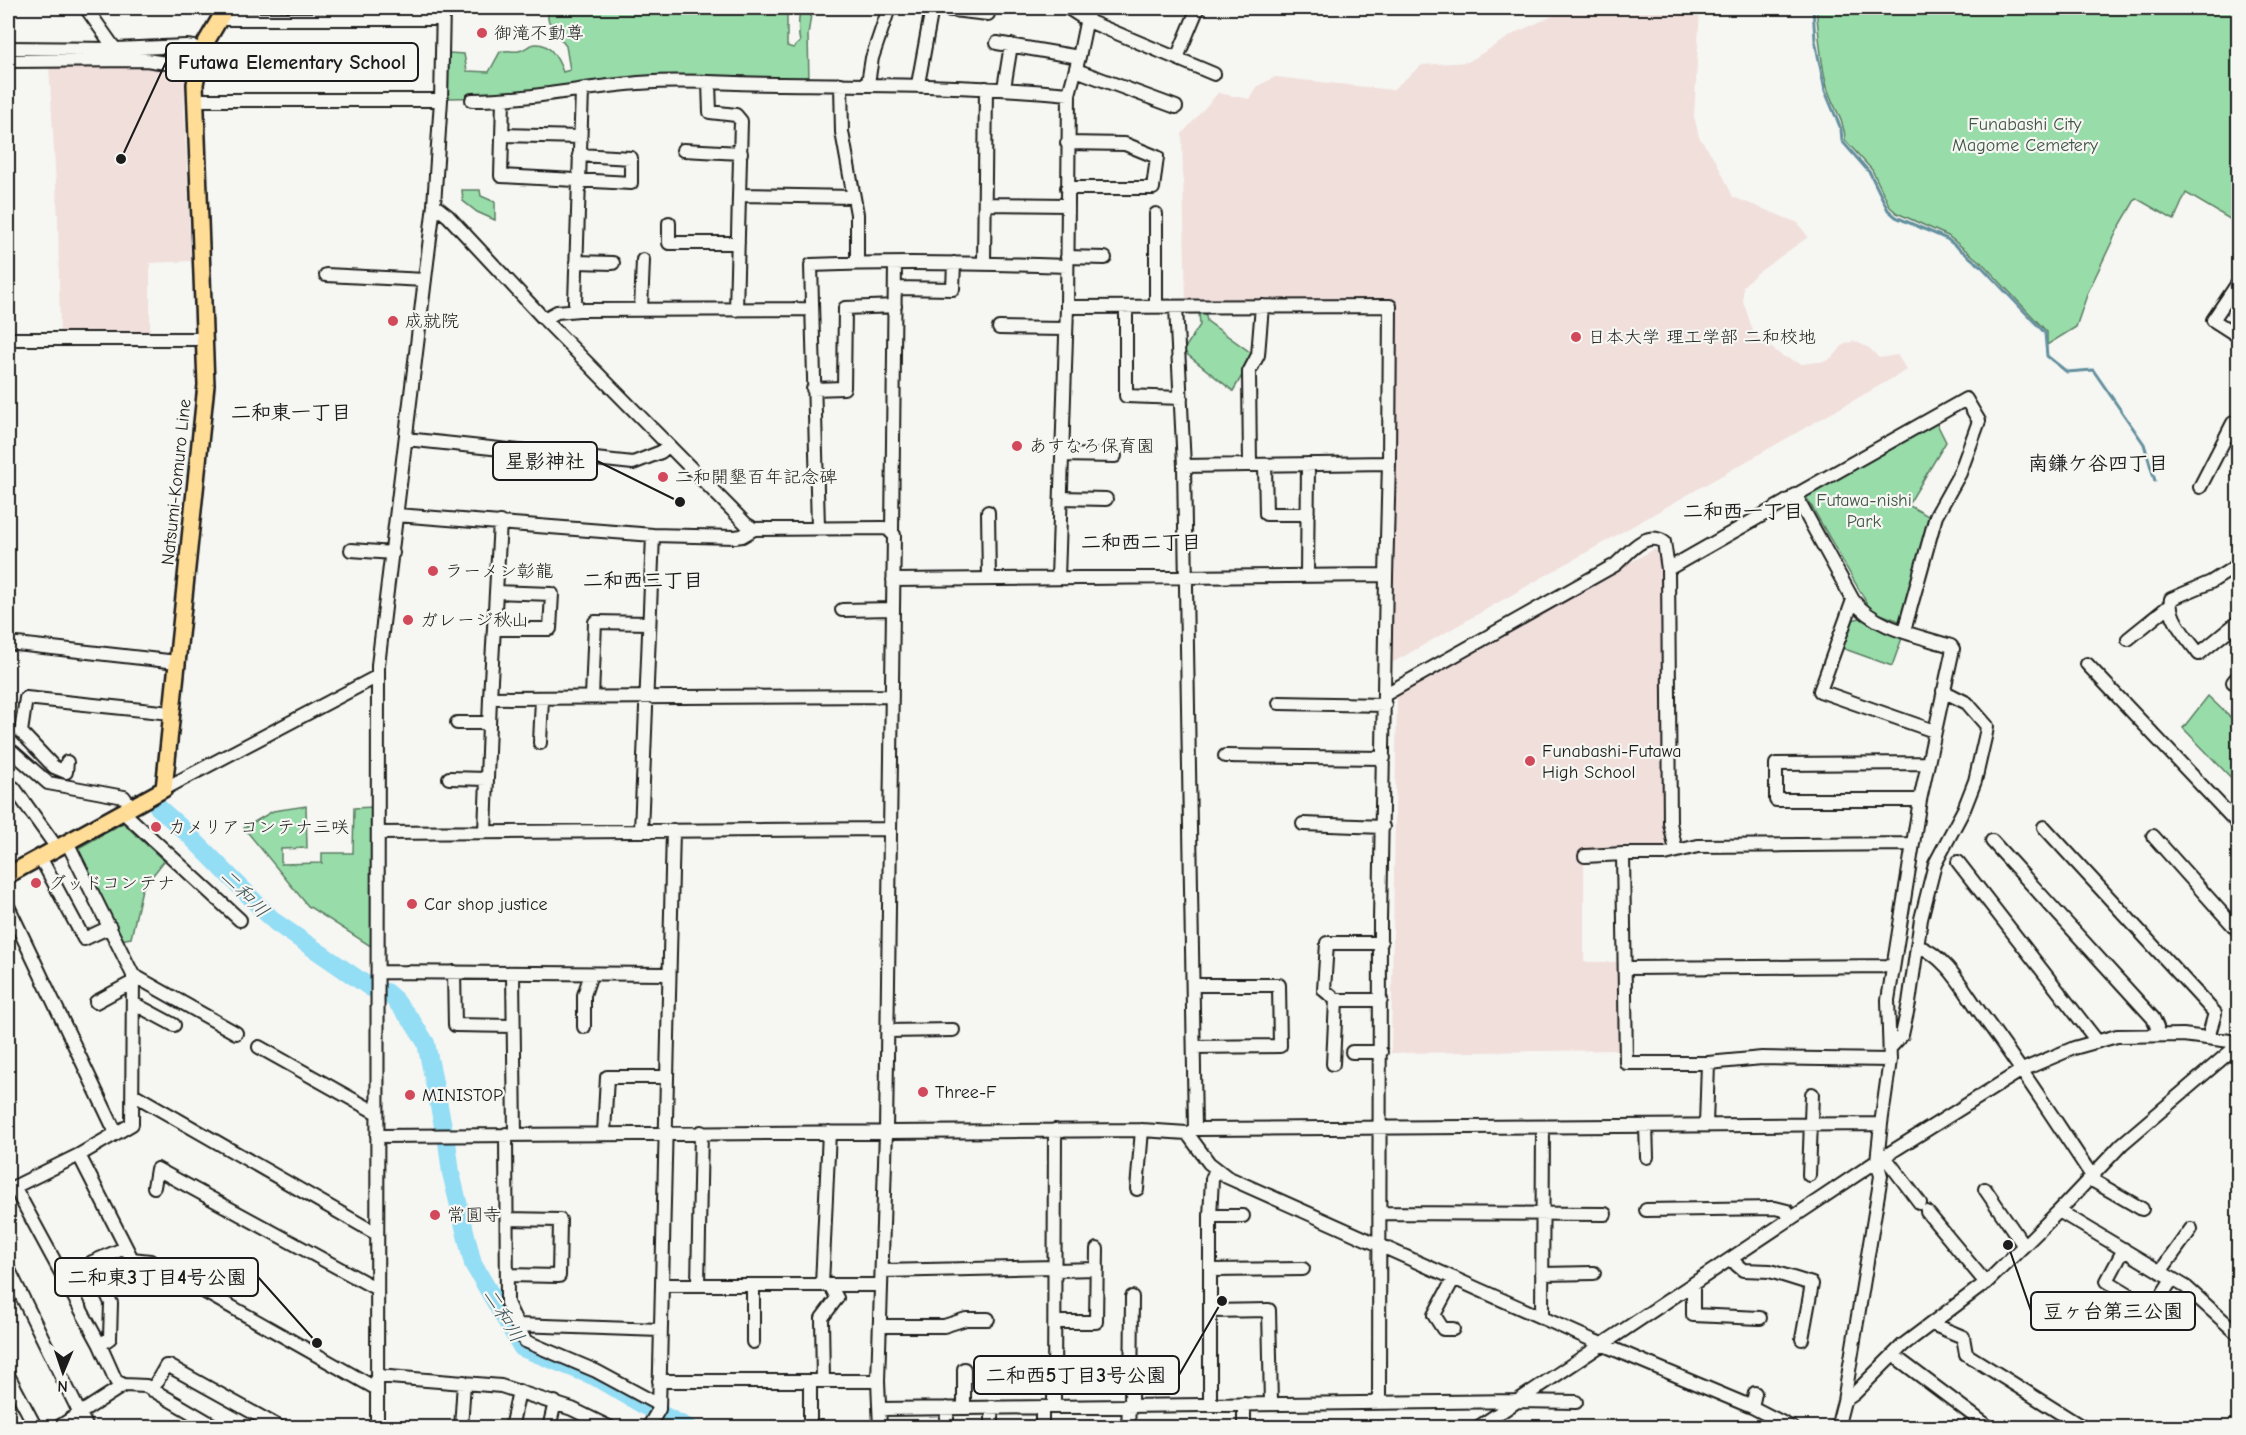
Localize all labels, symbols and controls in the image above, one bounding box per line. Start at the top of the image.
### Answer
place label: 御滝不動尊 [494,23,584,44]
marker: 御滝不動尊 [475,26,489,40]
callout: Futawa Elementary School [166,43,418,81]
text: Futawa Elementary School [178,51,406,74]
park label: Funabashi City Magome Cemetery [1952,114,2099,156]
place label: 成就院 [405,311,459,332]
marker: 成就院 [386,314,400,328]
place label: 日本大学 理工学部 二和校地 [1588,327,1816,348]
marker: 日本大学 理工学部 二和校地 [1569,330,1583,344]
street label: Natsumi-Komuro Line [157,398,196,566]
district label: 二和東一丁目 [231,401,351,424]
place label: あすなろ保育園 [1029,436,1155,457]
marker: あすなろ保育園 [1010,439,1024,453]
callout: 星影神社 [493,442,597,480]
text: 星影神社 [505,450,585,473]
district label: 南鎌ケ谷四丁目 [2028,452,2168,475]
place label: 二和開墾百年記念碑 [675,467,837,488]
marker: 二和開墾百年記念碑 [656,470,670,484]
park label: Futawa-nishi Park [1816,490,1912,532]
district label: 二和西一丁目 [1683,500,1803,523]
district label: 二和西二丁目 [1081,531,1201,554]
place label: ラーメン彰龍 [445,561,553,582]
marker: ラーメン彰龍 [426,564,440,578]
district label: 二和西三丁目 [583,569,703,592]
place label: ガレージ秋山 [420,610,529,631]
marker: ガレージ秋山 [401,613,415,627]
place label: Funabashi-Futawa High School [1542,741,1681,783]
marker: Funabashi-Futawa High School [1523,754,1537,768]
place label: カメリアコンテナ三咲 [168,817,349,838]
marker: カメリアコンテナ三咲 [149,820,163,834]
water label: 二和川 [215,864,274,923]
place label: グッドコンテナ [48,873,175,894]
marker: グッドコンテナ [29,876,43,890]
place label: Car shop justice [424,894,548,915]
marker: Car shop justice [405,897,419,911]
place label: Three-F [935,1082,997,1103]
place label: MINISTOP [422,1085,503,1106]
marker: Three-F [916,1085,930,1099]
marker: MINISTOP [403,1088,417,1102]
place label: 常圓寺 [447,1205,501,1226]
marker: 常圓寺 [428,1208,442,1222]
callout: 二和東3丁目4号公園 [55,1258,258,1296]
text: 二和東3丁目4号公園 [67,1266,247,1289]
water label: 二和川 [478,1284,529,1347]
callout: 豆ヶ台第三公園 [2031,1292,2195,1330]
text: 豆ヶ台第三公園 [2043,1300,2183,1323]
north arrow [33,1342,93,1402]
callout: 二和西5丁目3号公園 [974,1356,1179,1394]
text: 二和西5丁目3号公園 [986,1364,1166,1387]
text: N [57,1377,68,1395]

